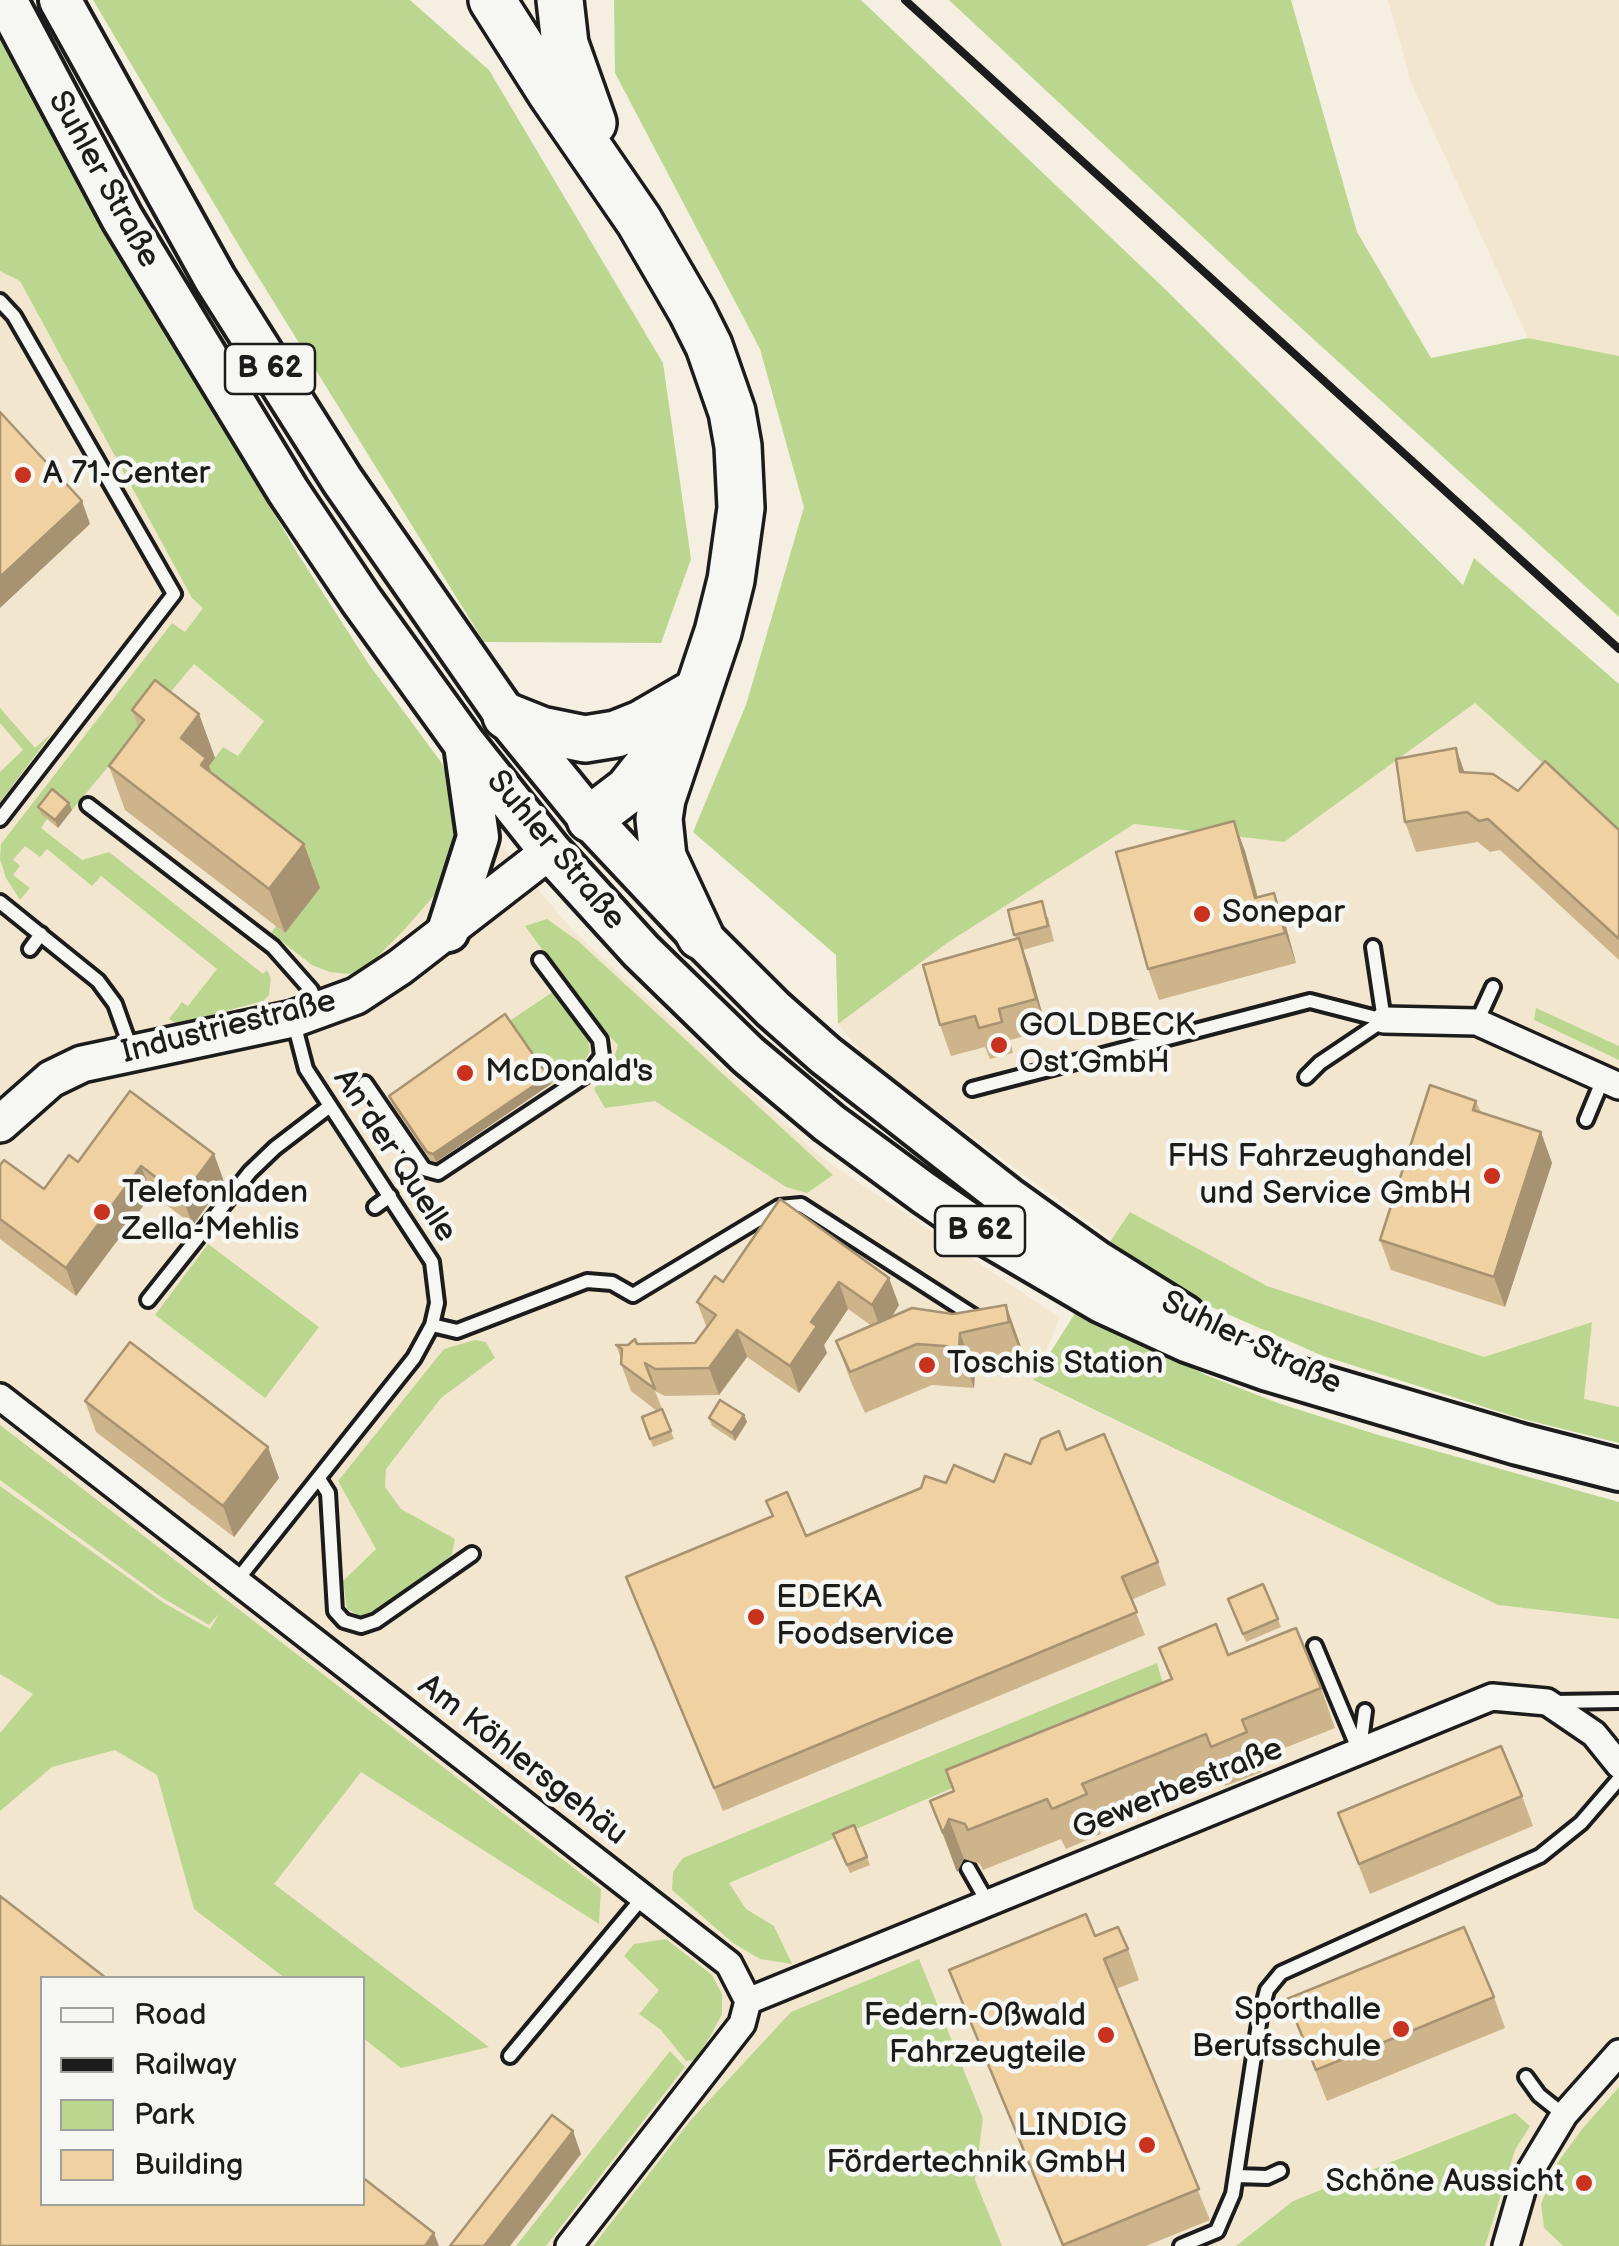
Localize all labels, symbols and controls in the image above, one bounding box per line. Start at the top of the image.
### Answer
street label: Suhler Straße [39,85,167,275]
road number: B 62 [225,344,315,394]
place label: A 71-Center [43,456,210,494]
marker: A 71-Center [12,464,34,486]
street label: Suhler Straße [477,764,633,938]
place label: Sonepar [1222,895,1345,933]
marker: Sonepar [1191,903,1213,925]
street label: Industriestraße [118,983,340,1073]
place label: GOLDBECK Ost GmbH [1019,1008,1195,1083]
marker: GOLDBECK Ost GmbH [988,1034,1010,1056]
place label: McDonald's [485,1054,653,1092]
street label: An der Quelle [324,1062,464,1250]
marker: McDonald's [454,1062,476,1084]
place label: FHS Fahrzeughandel und Service GmbH [1167,1139,1472,1214]
marker: FHS Fahrzeughandel und Service GmbH [1481,1165,1503,1187]
place label: Telefonladen Zella-Mehlis [122,1175,308,1250]
marker: Telefonladen Zella-Mehlis [91,1201,113,1223]
road number: B 62 [935,1206,1025,1256]
street label: Suhler Straße [1155,1284,1347,1404]
place label: Toschis Station [947,1346,1163,1384]
marker: Toschis Station [916,1354,938,1376]
place label: EDEKA Foodservice [776,1580,954,1655]
marker: EDEKA Foodservice [745,1606,767,1628]
street label: Am Köhlersgehäu [410,1667,634,1855]
street label: Gewerbestraße [1067,1730,1289,1850]
legend [40,1976,365,2206]
place label: Sporthalle Berufsschule [1192,1992,1381,2067]
text: Road [134,1997,207,2033]
place label: Federn-Oßwald Fahrzeugteile [863,1998,1086,2073]
marker: Sporthalle Berufsschule [1390,2018,1412,2040]
marker: Federn-Oßwald Fahrzeugteile [1095,2024,1117,2046]
text: Railway [134,2047,236,2083]
text: Park [134,2097,194,2133]
place label: LINDIG Fördertechnik GmbH [826,2108,1127,2183]
marker: LINDIG Fördertechnik GmbH [1136,2134,1158,2156]
text: Building [134,2147,243,2183]
place label: Schöne Aussicht [1325,2164,1564,2202]
marker: Schöne Aussicht [1573,2172,1595,2194]

